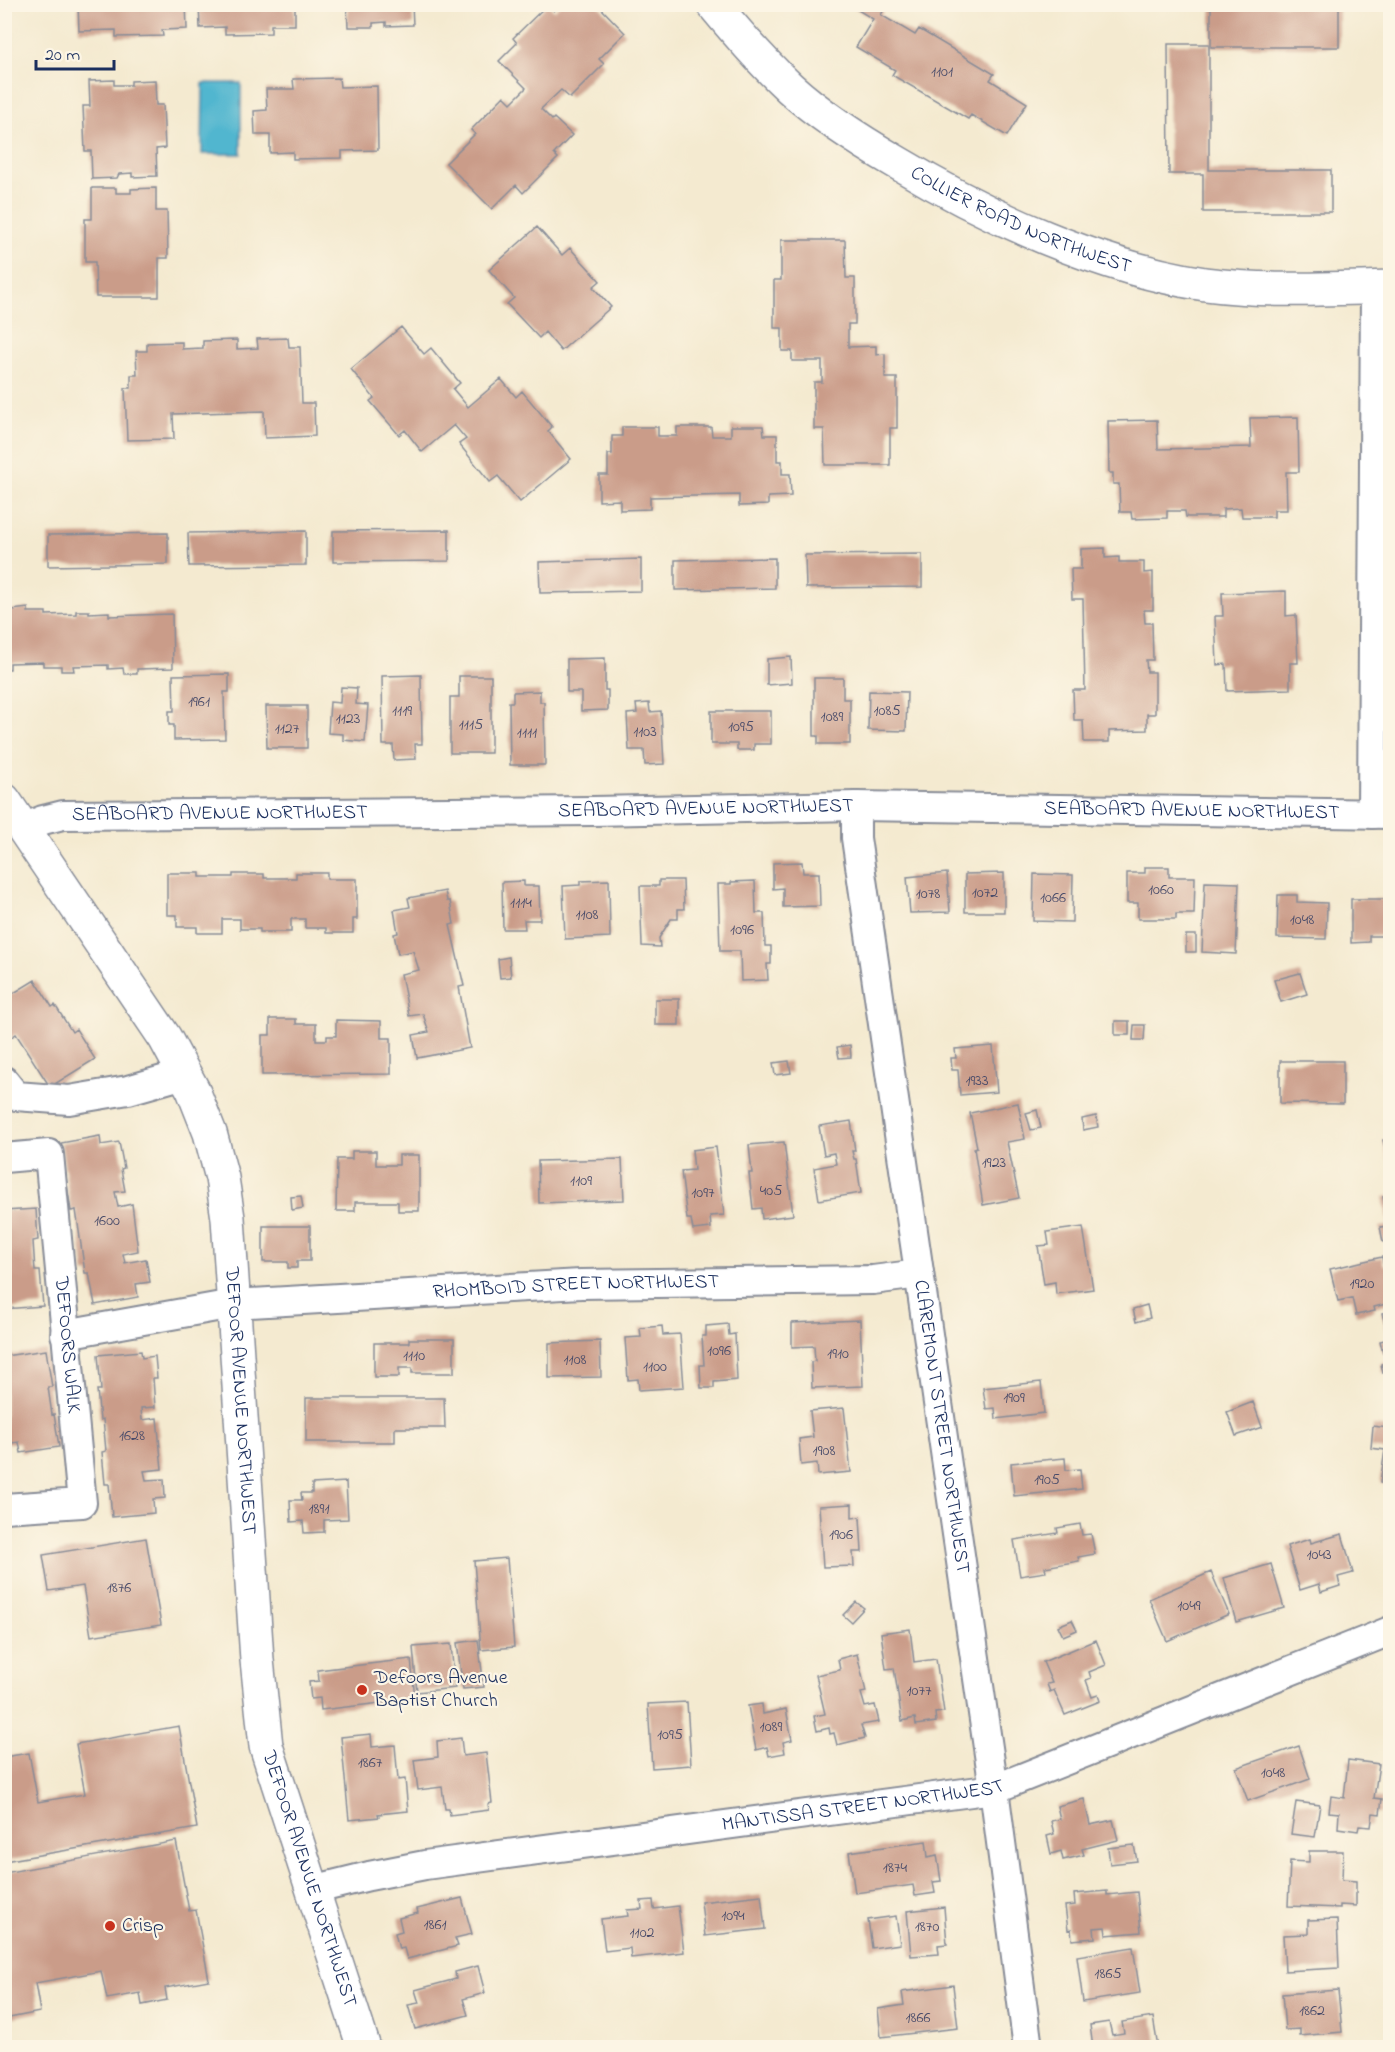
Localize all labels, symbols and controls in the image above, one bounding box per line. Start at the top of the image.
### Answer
scale bar [36,33,114,71]
text: 20 m [45,43,80,69]
house number: 1101 [931,60,953,84]
street label: COLLIER ROAD NORTHWEST [905,159,1135,282]
house number: 1961 [188,690,210,714]
house number: 1119 [392,699,412,723]
house number: 1085 [873,699,901,723]
house number: 1089 [821,705,844,729]
house number: 1123 [336,707,360,731]
house number: 1115 [459,713,483,737]
house number: 1095 [728,715,754,739]
house number: 1127 [275,717,300,741]
house number: 1103 [633,720,657,744]
house number: 1111 [517,721,537,745]
street label: SEABOARD AVENUE NORTHWEST [558,792,854,826]
street label: SEABOARD AVENUE NORTHWEST [1044,794,1340,828]
street label: SEABOARD AVENUE NORTHWEST [72,798,368,829]
house number: 1060 [1148,878,1174,902]
house number: 1072 [972,881,998,905]
house number: 1078 [916,882,940,906]
house number: 1066 [1040,886,1066,910]
house number: 1114 [510,891,532,915]
house number: 1108 [575,903,599,927]
house number: 1048 [1290,908,1314,932]
house number: 1096 [730,918,754,942]
house number: 1933 [965,1069,989,1093]
house number: 1923 [982,1151,1006,1175]
house number: 1109 [570,1169,592,1193]
house number: 405 [760,1179,782,1203]
house number: 1097 [691,1181,715,1205]
house number: 1600 [94,1209,120,1233]
street label: DEFOOR AVENUE NORTHWEST [217,1265,263,1536]
street label: RHOMBOID STREET NORTHWEST [432,1268,719,1307]
house number: 1920 [1350,1272,1374,1296]
street label: DEFOORS WALK [46,1274,88,1415]
street label: CLAREMONT STREET NORTHWEST [906,1278,977,1576]
house number: 1096 [707,1339,731,1363]
house number: 1910 [827,1342,849,1366]
house number: 1110 [403,1344,425,1368]
house number: 1108 [563,1348,587,1372]
house number: 1100 [643,1355,667,1379]
house number: 1909 [1003,1386,1025,1410]
house number: 1628 [119,1424,145,1448]
house number: 1908 [813,1439,835,1463]
house number: 1905 [1034,1468,1060,1492]
house number: 1891 [309,1497,330,1521]
house number: 1906 [829,1523,853,1547]
house number: 1043 [1306,1543,1332,1567]
house number: 1876 [107,1576,131,1600]
house number: 1049 [1177,1594,1201,1618]
place label: Defoors Avenue Baptist Church [373,1664,508,1716]
house number: 1077 [906,1679,932,1703]
marker: Defoors Avenue Baptist Church [355,1683,369,1697]
house number: 1089 [760,1715,783,1739]
house number: 1095 [657,1723,683,1747]
street label: DEFOOR AVENUE NORTHWEST [254,1746,364,2011]
house number: 1867 [358,1751,383,1775]
house number: 1048 [1261,1761,1285,1785]
street label: MANTISSA STREET NORTHWEST [720,1772,1009,1840]
house number: 1874 [883,1856,908,1880]
house number: 1094 [721,1904,745,1928]
place label: Crisp [122,1912,164,1941]
house number: 1861 [423,1913,447,1937]
house number: 1870 [915,1915,939,1939]
marker: Crisp [103,1919,117,1933]
house number: 1102 [629,1921,655,1945]
house number: 1865 [1094,1962,1122,1986]
house number: 1862 [1299,1999,1325,2023]
house number: 1866 [905,2006,931,2030]

